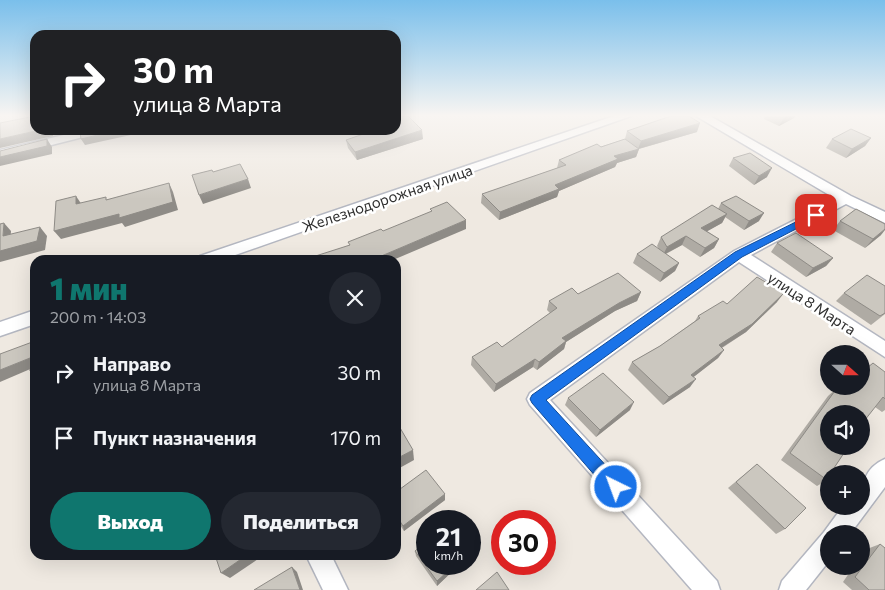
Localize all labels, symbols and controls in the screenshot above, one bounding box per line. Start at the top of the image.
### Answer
text: 30 m [133,47,214,90]
icon: right [50,50,115,115]
text: улица 8 Марта [133,90,282,117]
street label: Железнодорожная улица [299,160,475,236]
pin [795,194,837,236]
icon: arrive [802,201,830,229]
street label: улица 8 Марта [765,268,859,338]
text: 1 мин [50,269,128,306]
button: close [329,272,381,324]
text: 200 m · 14:03 [50,307,146,326]
north arrow [820,345,870,395]
map controls [820,345,870,575]
text: Направо [93,352,171,375]
icon: right [50,359,78,387]
text: 30 m [338,361,381,384]
text: улица 8 Марта [93,375,201,394]
button: sound [820,405,870,455]
icon: arrive [50,424,78,452]
text: Пункт назначения [93,426,256,449]
text: 170 m [330,426,381,449]
position arrow [589,460,641,512]
button: + [820,465,870,515]
button: Выход [50,492,211,550]
button: Поделиться [221,492,381,550]
speed limit sign: 30 [491,510,556,575]
text: 21 [436,521,461,551]
button: − [820,525,870,575]
text: km/h [434,548,463,562]

